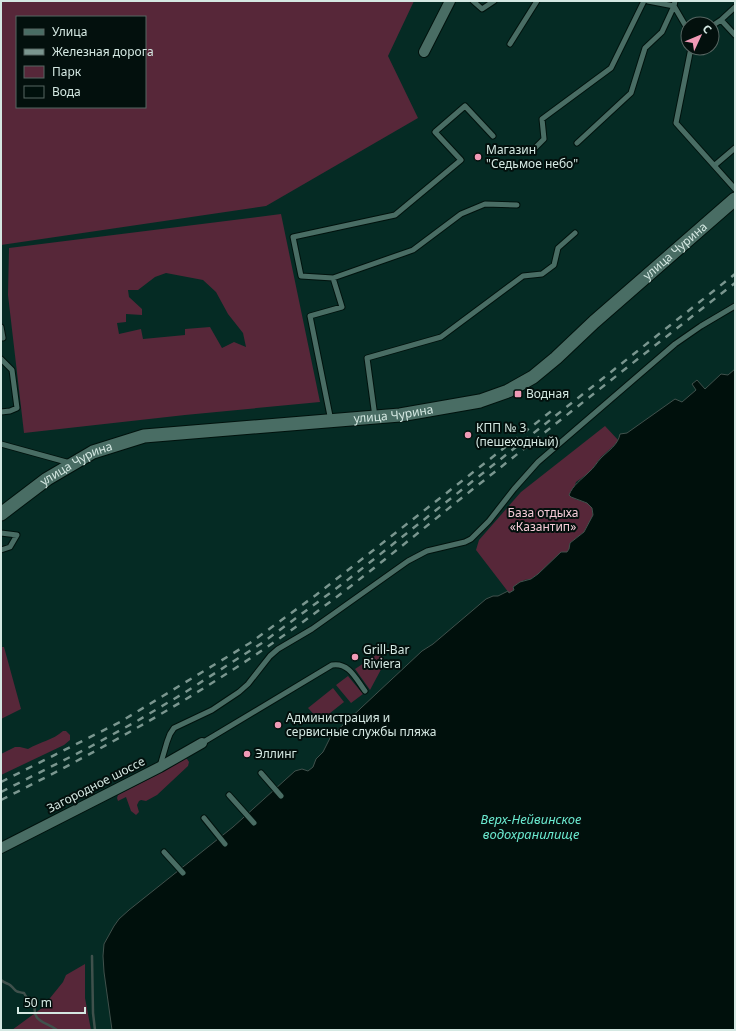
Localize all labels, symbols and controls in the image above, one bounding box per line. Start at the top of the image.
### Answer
legend [16,16,146,108]
north arrow [680,16,720,56]
text: С [700,21,715,36]
text: Улица [52,23,87,40]
text: Железная дорога [52,43,154,60]
text: Парк [52,63,82,80]
text: Вода [52,83,81,100]
place label: Магазин "Седьмое небо" [486,141,578,172]
marker: Магазин "Седьмое небо" [473,152,483,162]
street label: улица Чурина [639,218,711,284]
place label: Водная [526,385,569,402]
marker: Водная [513,389,523,399]
street label: улица Чурина [353,400,435,427]
place label: КПП № 3 (пешеходный) [476,419,559,450]
marker: КПП № 3 (пешеходный) [463,430,473,440]
street label: улица Чурина [36,437,114,490]
park label: База отдыха «Казантип» [508,504,578,535]
place label: Grill-Bar Riviera [363,641,409,672]
marker: Grill-Bar Riviera [350,652,360,662]
place label: Администрация и сервисные службы пляжа [286,709,436,740]
marker: Администрация и сервисные службы пляжа [273,720,283,730]
place label: Эллинг [255,745,297,762]
marker: Эллинг [242,749,252,759]
street label: Загородное шоссе [44,752,148,817]
water label: Верх-Нейвинское водохранилище [481,810,582,843]
scale bar [18,989,85,1015]
text: 50 m [24,994,52,1011]

